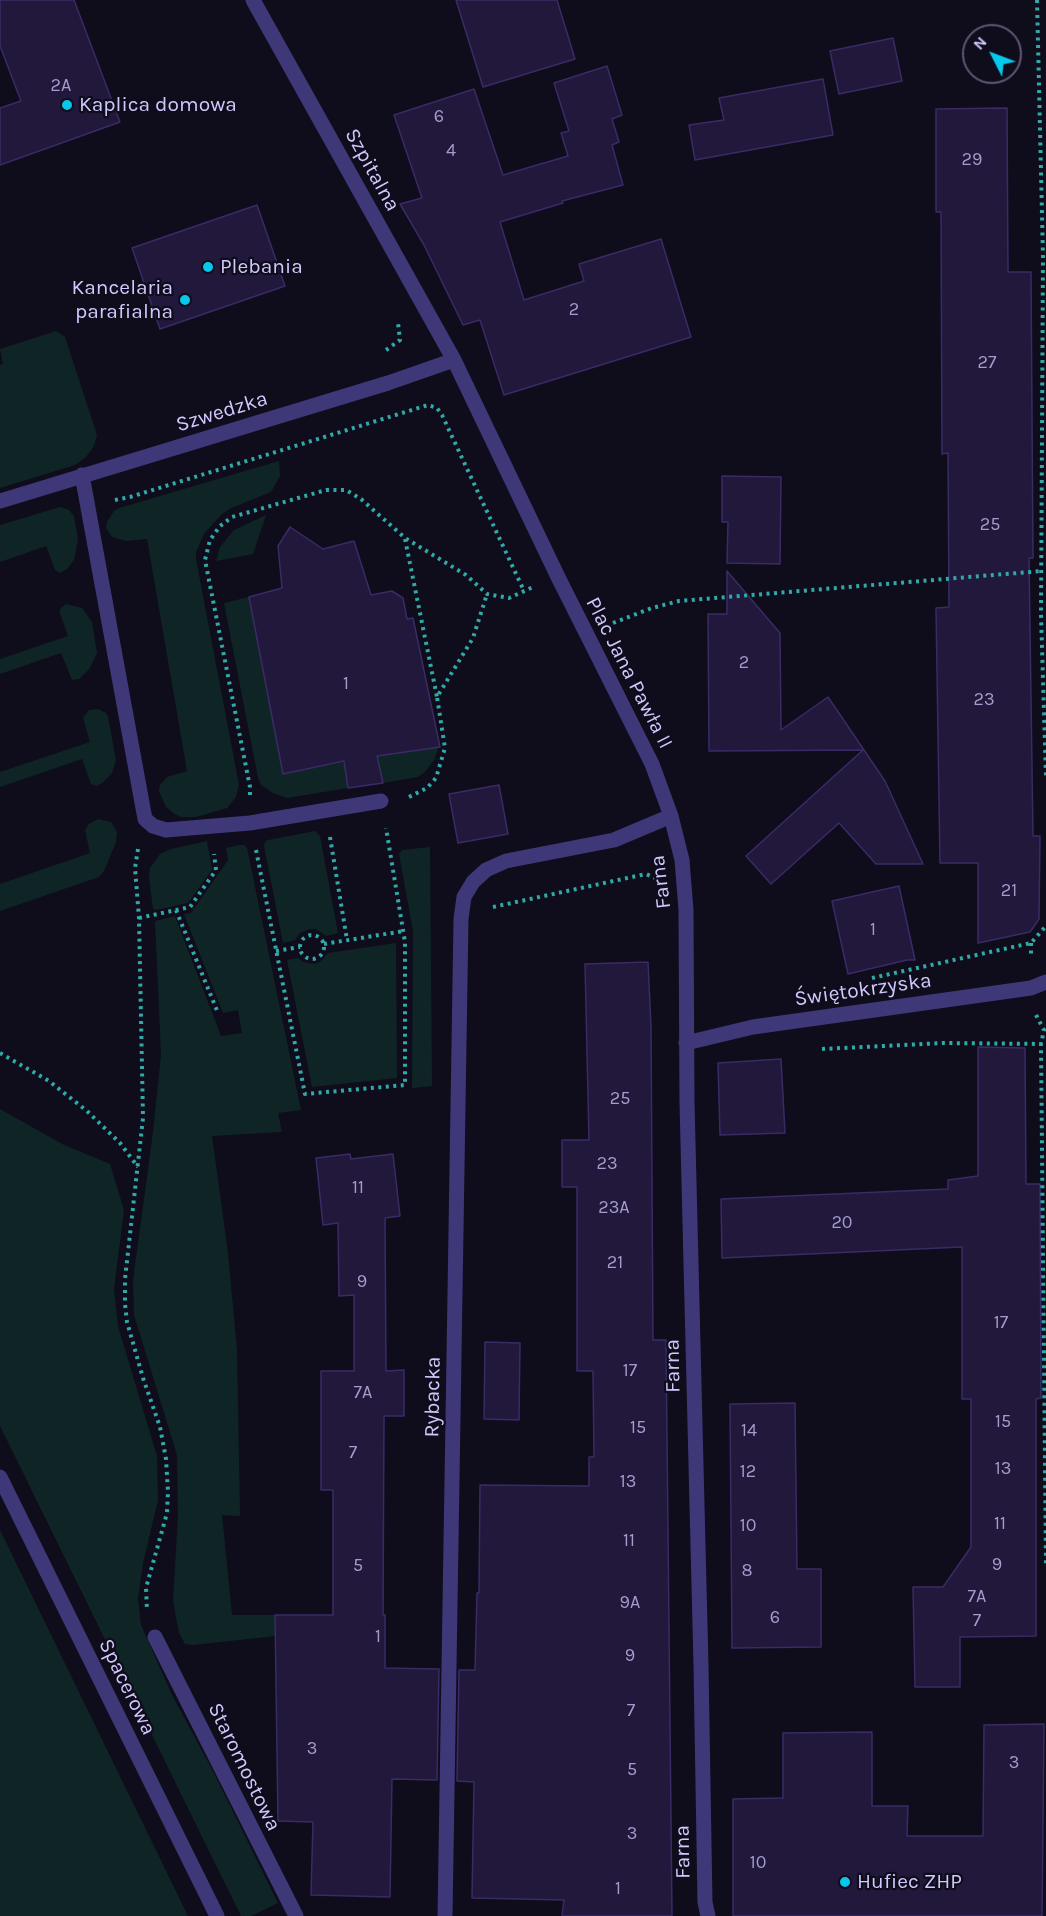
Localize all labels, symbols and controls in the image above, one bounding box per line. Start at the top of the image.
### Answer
north arrow [962,24,1022,84]
text: N [969,32,991,54]
house number: 2A [51,75,71,97]
place label: Kaplica domowa [79,92,237,118]
marker: Kaplica domowa [60,98,74,112]
house number: 6 [434,106,444,128]
street label: Szpitalna [339,124,405,216]
house number: 4 [446,140,456,162]
house number: 29 [962,149,982,171]
place label: Plebania [220,254,303,280]
marker: Plebania [201,260,215,274]
place label: Kancelaria parafialna [72,275,173,325]
marker: Kancelaria parafialna [178,293,192,307]
house number: 2 [569,299,579,321]
house number: 27 [978,352,996,374]
street label: Szwedzka [173,386,271,438]
house number: 25 [980,514,1000,536]
street label: Plac Jana Pawła II [580,593,678,753]
house number: 2 [739,652,749,674]
house number: 1 [343,673,349,695]
house number: 23 [973,689,995,711]
street label: Farna [645,854,677,910]
house number: 21 [1001,880,1017,902]
house number: 1 [870,919,876,941]
street label: Świętokrzyska [793,968,933,1012]
house number: 25 [610,1088,630,1110]
house number: 23 [596,1153,618,1175]
house number: 11 [352,1177,364,1199]
house number: 23A [598,1197,630,1219]
house number: 20 [831,1212,853,1234]
house number: 21 [607,1252,623,1274]
house number: 9 [357,1271,367,1293]
house number: 17 [994,1312,1008,1334]
street label: Farna [660,1339,686,1393]
street label: Rybacka [420,1356,446,1438]
house number: 17 [623,1360,637,1382]
house number: 7A [354,1382,372,1404]
house number: 15 [995,1411,1011,1433]
house number: 15 [630,1417,646,1439]
house number: 14 [741,1420,757,1442]
house number: 7 [349,1442,357,1464]
house number: 13 [995,1458,1011,1480]
house number: 12 [740,1461,756,1483]
house number: 13 [620,1471,636,1493]
house number: 11 [994,1513,1006,1535]
house number: 10 [740,1515,756,1537]
house number: 11 [623,1530,635,1552]
house number: 9 [992,1554,1002,1576]
house number: 5 [353,1555,363,1577]
house number: 8 [741,1560,753,1582]
house number: 7A [968,1586,986,1608]
house number: 9A [620,1592,640,1614]
house number: 6 [770,1607,780,1629]
house number: 7 [973,1610,981,1632]
house number: 1 [375,1626,381,1648]
street label: Spacerowa [93,1635,161,1739]
house number: 9 [625,1645,635,1667]
street label: Staromostowa [202,1699,286,1835]
house number: 7 [627,1700,635,1722]
house number: 3 [307,1738,317,1760]
house number: 3 [1009,1752,1019,1774]
house number: 5 [627,1759,637,1781]
house number: 3 [627,1823,637,1845]
street label: Farna [670,1825,696,1879]
house number: 10 [750,1852,766,1874]
place label: Hufiec ZHP [857,1869,962,1895]
marker: Hufiec ZHP [838,1875,852,1889]
house number: 1 [615,1878,621,1900]

